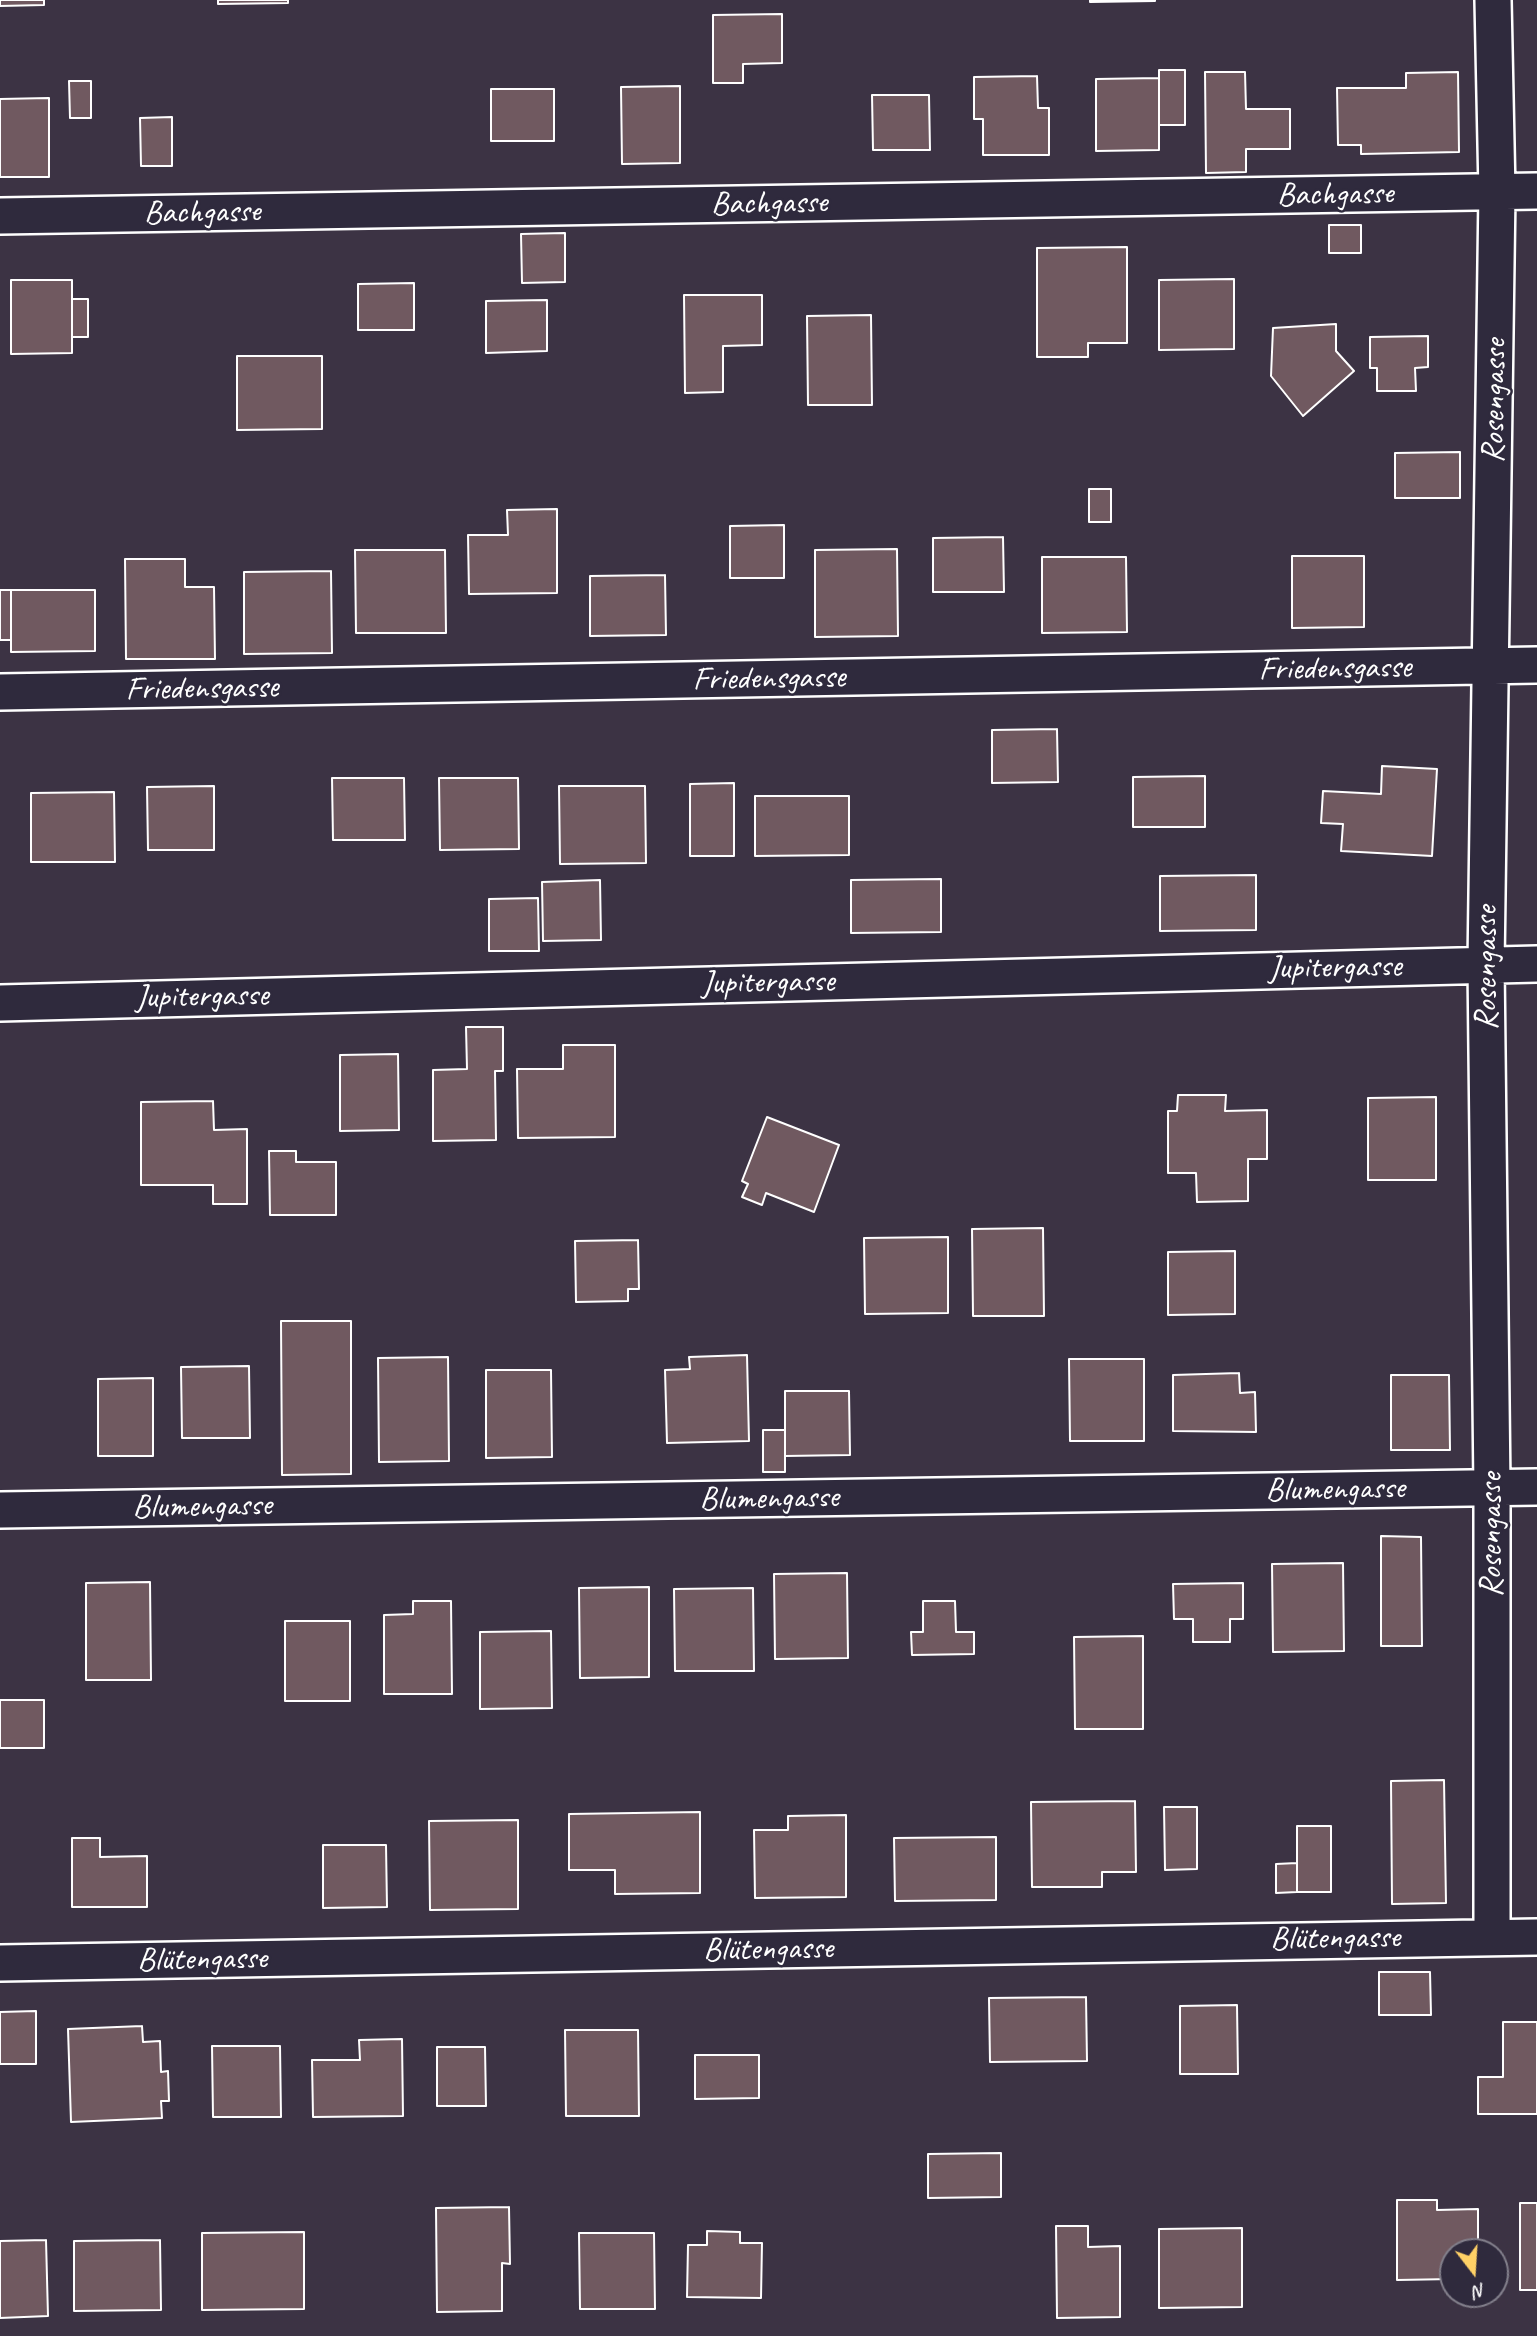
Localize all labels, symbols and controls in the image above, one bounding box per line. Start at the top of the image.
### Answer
street label: Bachgasse [1276,174,1394,216]
street label: Bachgasse [710,183,828,225]
street label: Bachgasse [143,192,261,234]
street label: Rosengasse [1474,338,1516,464]
street label: Friedensgasse [1258,648,1412,690]
street label: Friedensgasse [692,658,846,700]
street label: Friedensgasse [125,668,279,710]
street label: Rosengasse [1467,906,1507,1030]
street label: Jupitergasse [1268,947,1402,989]
street label: Jupitergasse [701,962,835,1004]
street label: Jupitergasse [135,976,269,1018]
street label: Blumengasse [1265,1469,1405,1511]
street label: Rosengasse [1472,1473,1512,1597]
street label: Blumengasse [699,1478,839,1520]
street label: Blumengasse [132,1486,272,1528]
street label: Blütengasse [1270,1918,1400,1960]
street label: Blütengasse [703,1929,833,1971]
street label: Blütengasse [137,1939,267,1981]
north arrow [1439,2238,1509,2308]
text: N [1470,2278,1489,2304]

